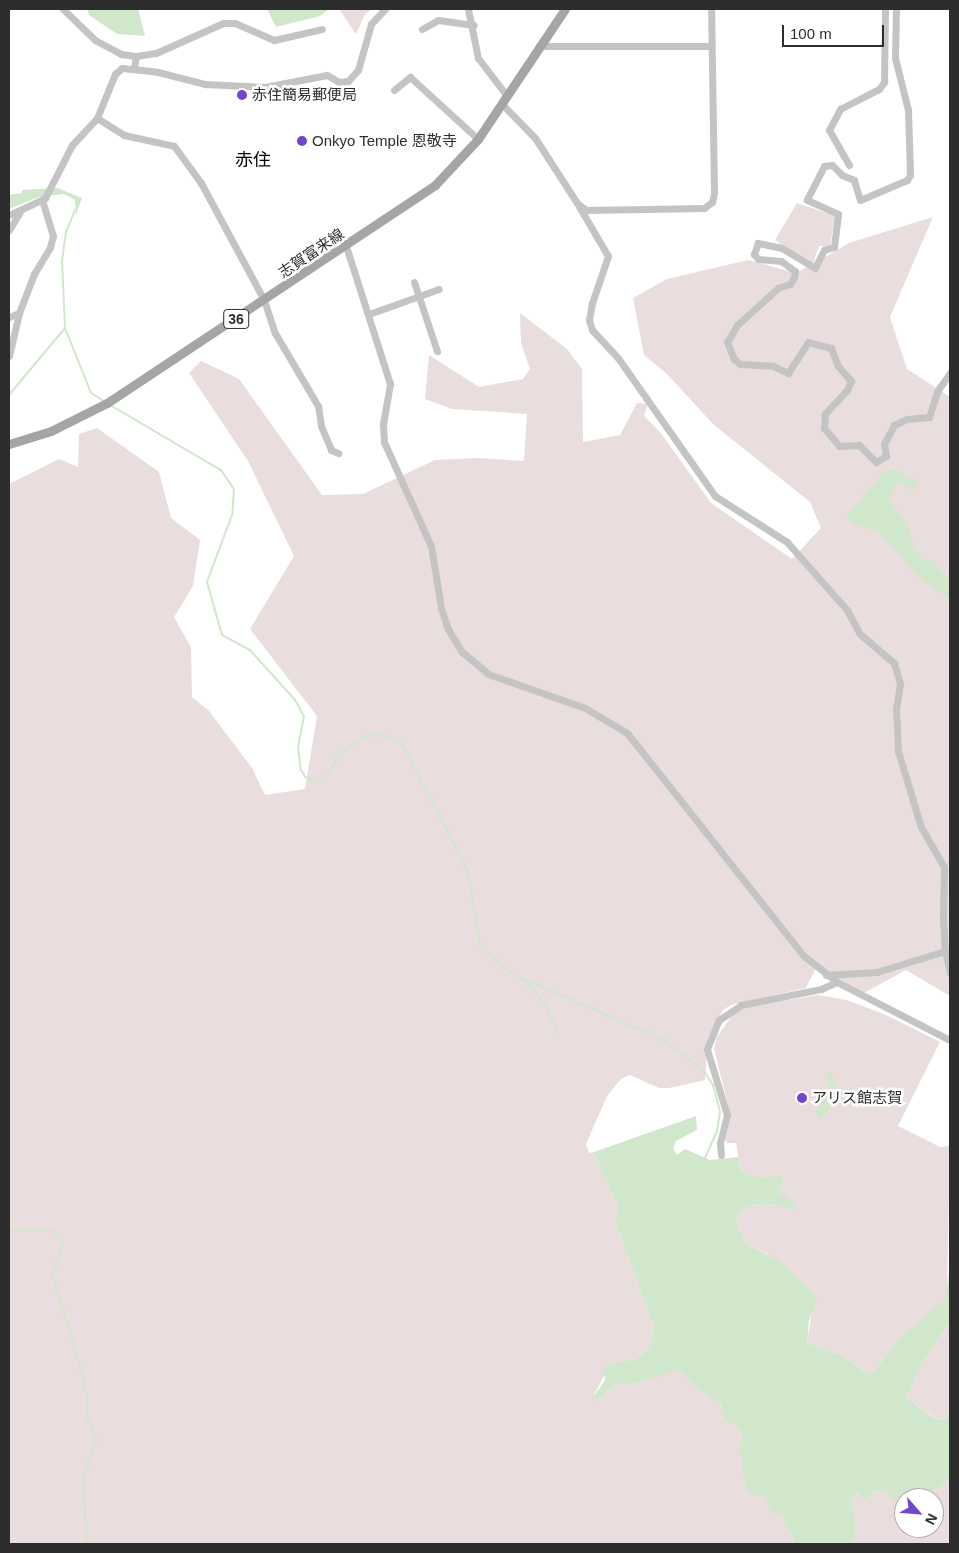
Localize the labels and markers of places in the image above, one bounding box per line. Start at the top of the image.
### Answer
place label: 赤住簡易郵便局 [252,86,357,104]
marker: 赤住簡易郵便局 [236,89,248,101]
place label: Onkyo Temple 恩敬寺 [312,132,457,150]
marker: Onkyo Temple 恩敬寺 [296,135,308,147]
place label: アリス館志賀 [812,1089,902,1107]
marker: アリス館志賀 [796,1092,808,1104]

